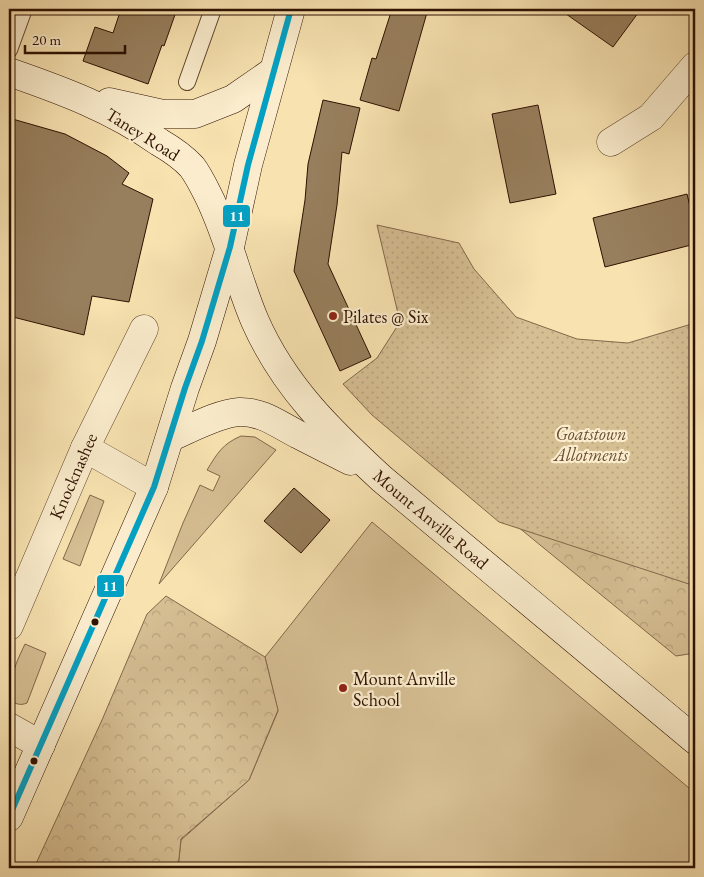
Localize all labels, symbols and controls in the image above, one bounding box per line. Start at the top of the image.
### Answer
scale bar [25,22,125,54]
text: 20 m [32,30,61,49]
street label: Taney Road [102,102,185,166]
line badge: 11 [222,204,251,228]
text: 11 [230,207,244,225]
place label: Pilates @ Six [343,305,429,328]
marker: Pilates @ Six [327,310,339,322]
park label: Goatstown Allotments [552,422,629,466]
street label: Knocknashee [44,429,102,523]
street label: Mount Anville Road [369,464,494,575]
line badge: 11 [96,574,125,598]
text: 11 [103,577,117,595]
unlabelled marker [90,617,100,627]
place label: Mount Anville School [353,667,455,711]
marker: Mount Anville School [337,682,349,694]
unlabelled marker [29,756,39,766]

